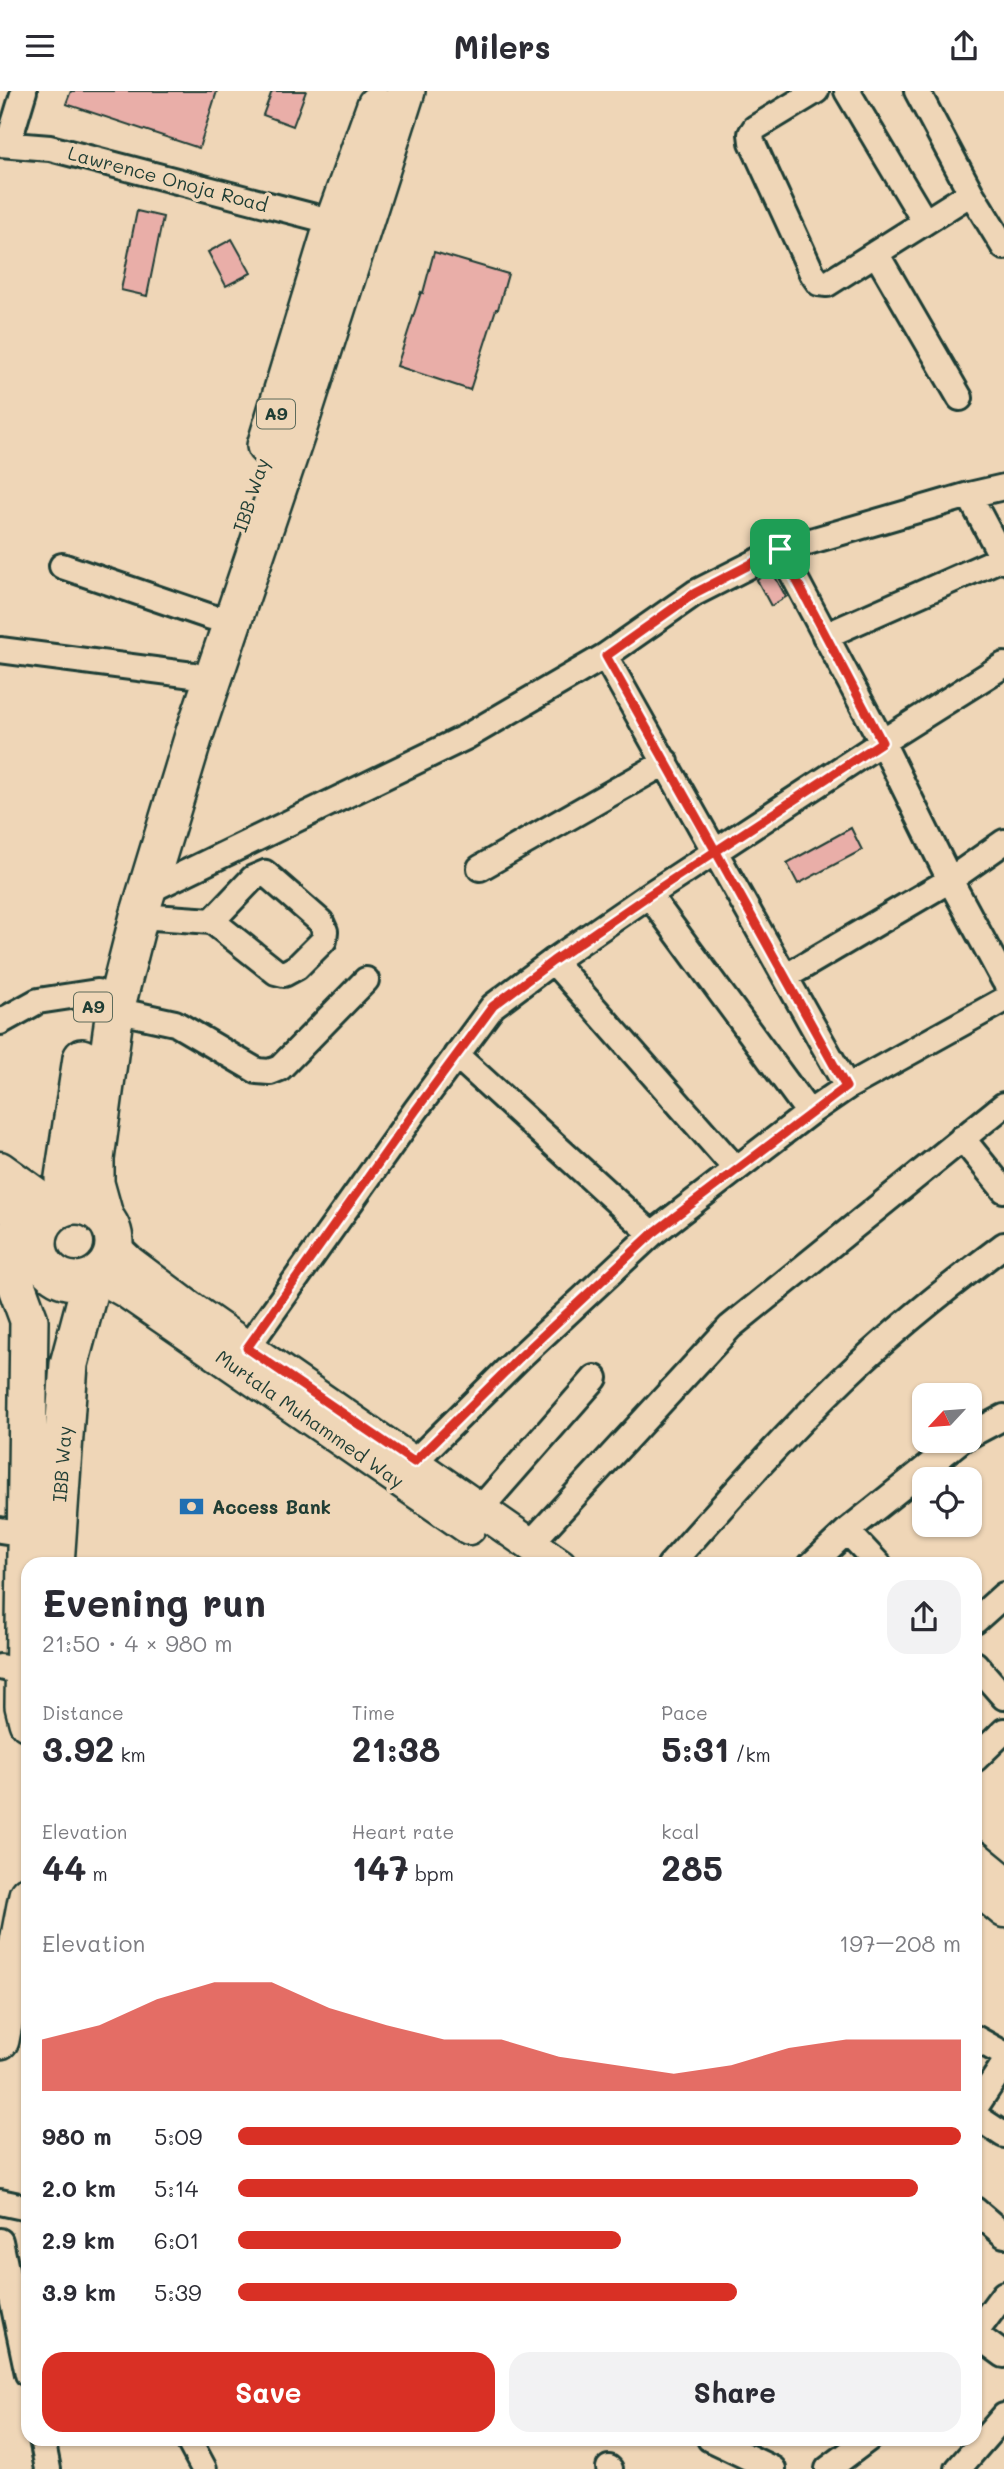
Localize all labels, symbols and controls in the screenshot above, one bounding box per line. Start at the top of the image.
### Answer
text: Milers [453,25,551,67]
icon: menu [21,27,59,65]
icon: share [945,27,983,65]
street label: Lawrence Onoja Road [65,140,271,217]
road number: A9 [257,400,295,429]
street label: IBB Way [227,455,274,535]
pin [750,519,810,579]
icon: arrive [761,530,799,568]
road number: A9 [74,993,112,1022]
street label: Murtala Muhammed Way [211,1344,409,1493]
north arrow [912,1383,982,1453]
map controls [912,1383,982,1537]
street label: IBB Way [46,1425,77,1503]
button: locate [912,1467,982,1537]
bank icon: Access Bank [178,1493,206,1521]
place label: Access Bank [212,1494,331,1519]
text: Evening run [42,1577,266,1627]
button: share [887,1580,961,1654]
text: 21:50 · 4 × 980 m [42,1628,233,1658]
text: Distance [42,1700,124,1725]
text: Time [352,1700,395,1725]
text: Pace [661,1700,708,1725]
text: 3.92 [42,1725,114,1771]
text: 21:38 [352,1725,441,1771]
text: 5:31 [661,1725,729,1771]
text: km [114,1742,146,1767]
text: /km [729,1742,771,1767]
text: Elevation [42,1819,127,1844]
text: Heart rate [352,1819,454,1844]
text: kcal [661,1819,699,1844]
text: 44 [42,1844,86,1890]
text: 147 [352,1844,409,1890]
text: 285 [661,1844,723,1890]
text: m [86,1861,108,1886]
text: bpm [409,1861,454,1886]
text: Elevation [42,1928,145,1958]
text: 197–208 m [839,1928,961,1958]
text: 980 m [42,2121,111,2151]
text: 5:09 [154,2121,202,2151]
text: 2.0 km [42,2173,116,2203]
text: 5:14 [154,2173,198,2203]
text: 2.9 km [42,2225,115,2255]
text: 6:01 [154,2225,200,2255]
text: 3.9 km [42,2277,116,2307]
text: 5:39 [154,2277,202,2307]
button: Save [42,2352,495,2432]
button: Share [509,2352,961,2432]

